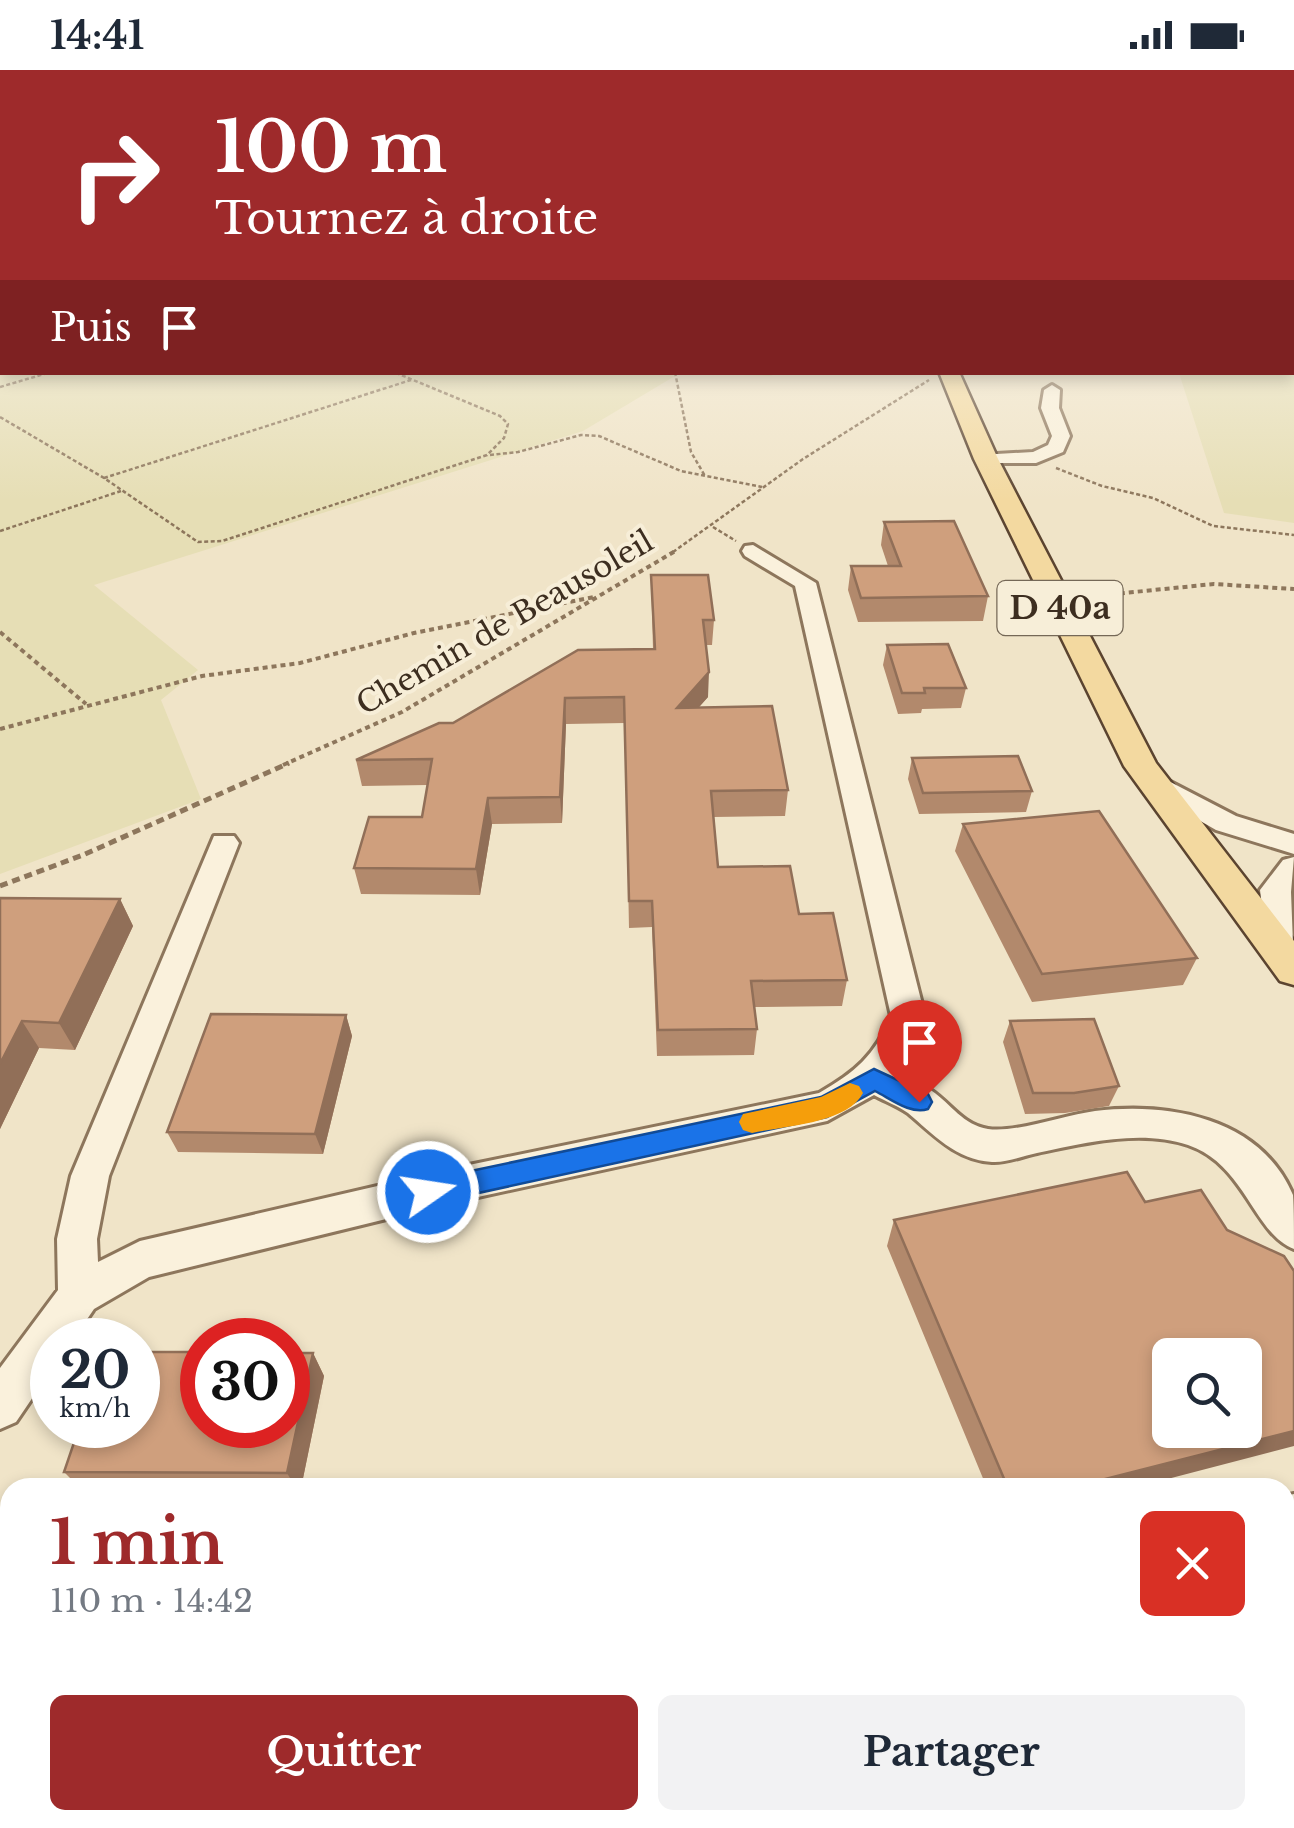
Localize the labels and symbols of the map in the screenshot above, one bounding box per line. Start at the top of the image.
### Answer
street label: Chemin de Beausoleil [350,522,660,723]
road number: D 40a [998,581,1122,635]
pin [877,1000,962,1103]
position arrow [376,1140,480,1244]
speed limit sign: 30 [180,1318,310,1448]

